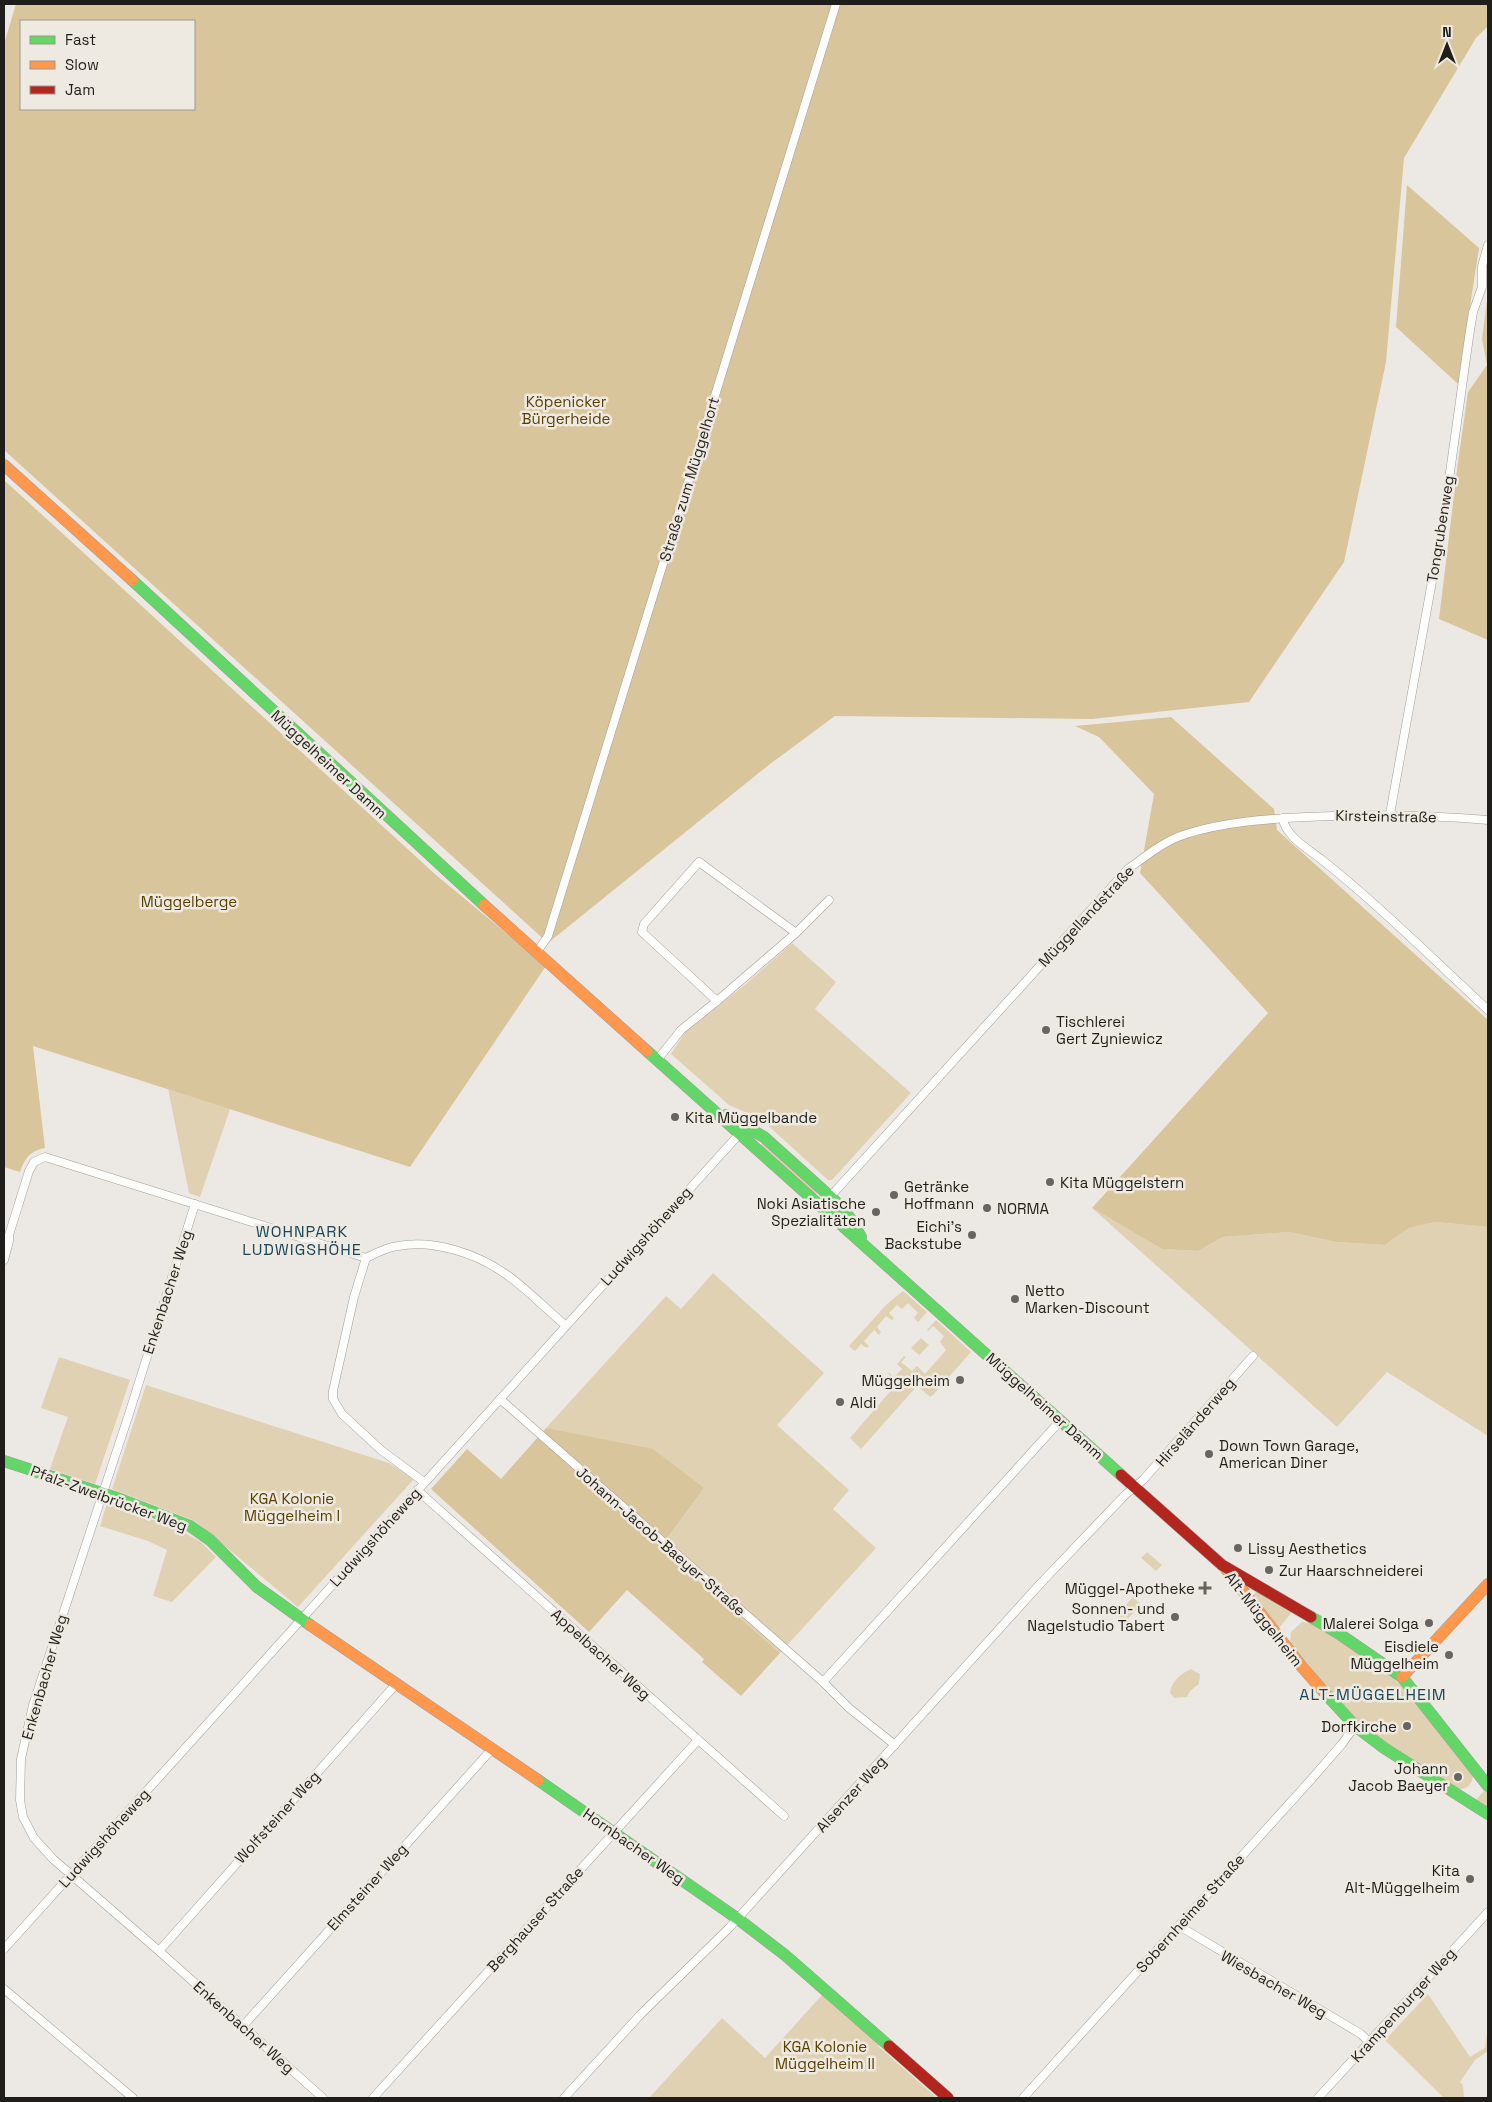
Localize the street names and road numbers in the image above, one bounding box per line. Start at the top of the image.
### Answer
street label: Straße zum Müggelhort [655,394,723,564]
street label: Tongrubenweg [1422,474,1458,584]
street label: Müggelheimer Damm [267,705,391,823]
street label: Kirsteinstraße [1335,806,1437,826]
street label: Müggellandstraße [1034,861,1138,971]
street label: Ludwigshöheweg [596,1182,696,1290]
street label: Enkenbacher Weg [138,1228,196,1356]
street label: Müggelheimer Damm [982,1348,1108,1464]
street label: Hirseländerweg [1151,1374,1239,1470]
street label: Pfalz-Zweibrücker Weg [28,1461,190,1535]
street label: Johann-Jacob-Baeyer-Straße [572,1462,750,1620]
street label: Ludwigshöheweg [325,1483,425,1591]
street label: Alt-Müggelheim [1221,1568,1307,1670]
street label: Appelbacher Weg [547,1604,655,1704]
street label: Enkenbacher Weg [17,1612,71,1742]
street label: Alsenzer Weg [812,1752,890,1836]
street label: Wolfsteiner Weg [230,1767,324,1867]
street label: Ludwigshöheweg [54,1784,154,1892]
street label: Hornbacher Weg [579,1804,689,1888]
street label: Elmsteiner Weg [323,1839,411,1935]
street label: Sobernheimer Straße [1132,1850,1248,1976]
street label: Berghauser Straße [483,1862,587,1976]
street label: Krampenburger Weg [1347,1944,1459,2066]
street label: Wiesbacher Weg [1217,1946,1331,2022]
street label: Enkenbacher Weg [190,1977,298,2077]

